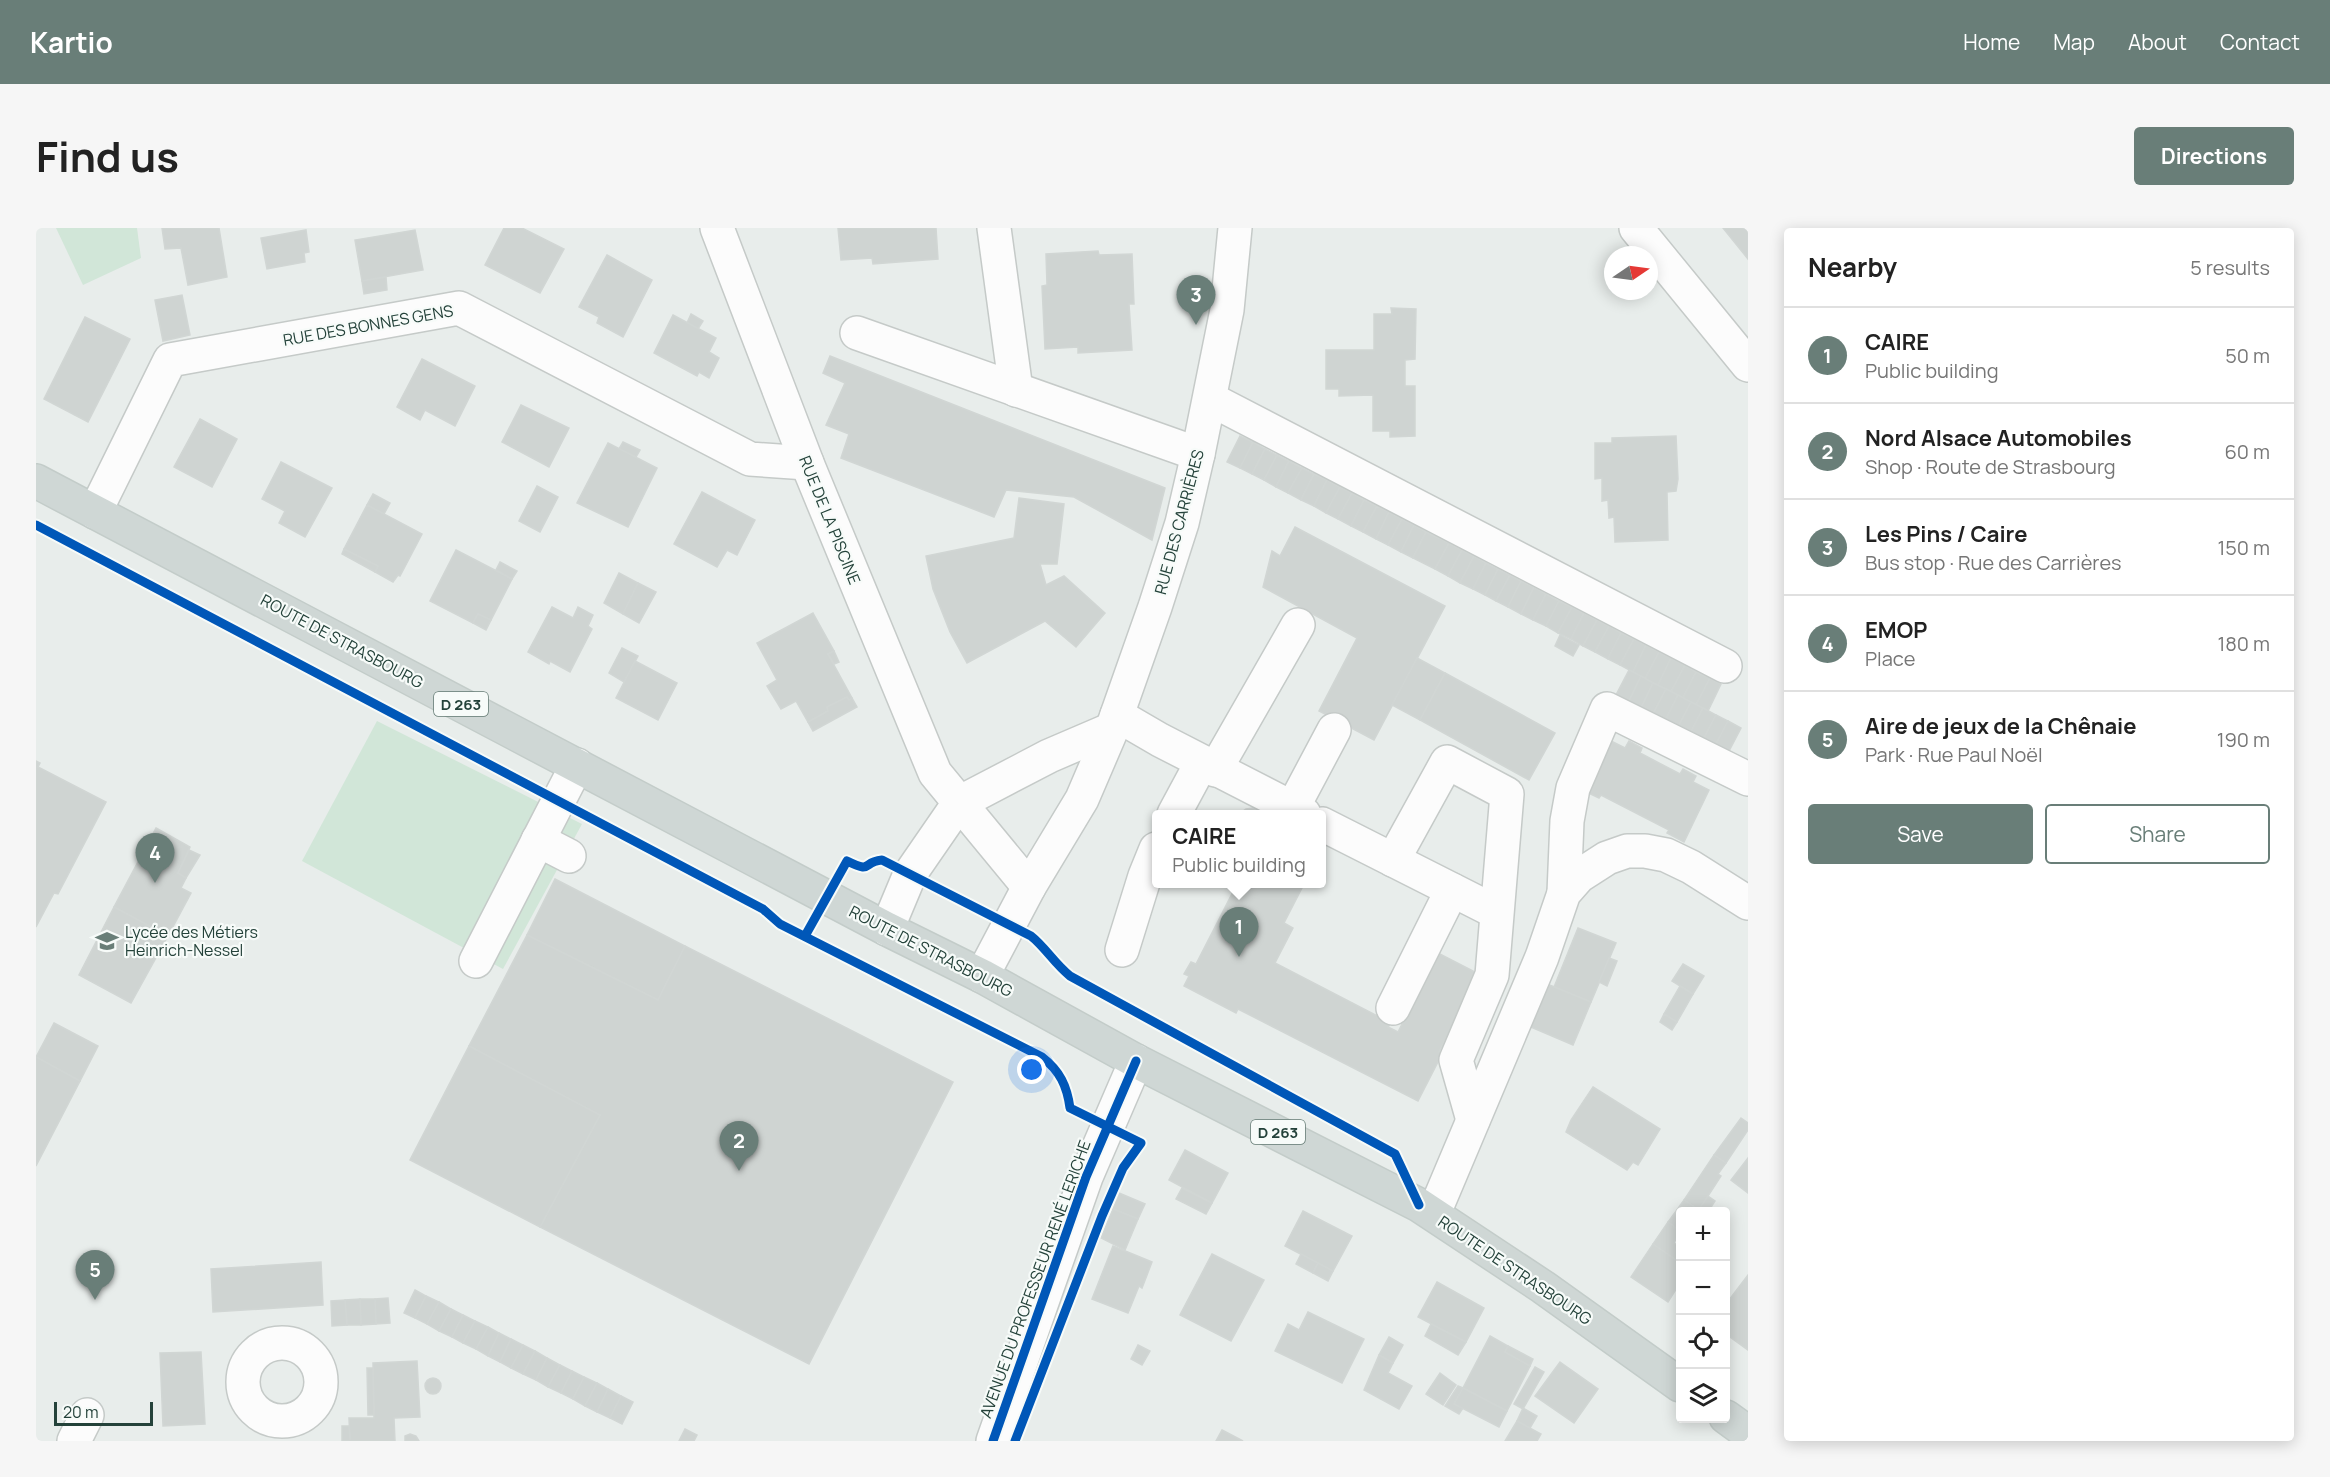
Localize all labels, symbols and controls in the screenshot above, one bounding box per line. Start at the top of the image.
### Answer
text: Kartio [30,23,113,61]
text: Home [1963,28,2020,56]
text: Map [2053,28,2095,56]
text: About [2128,28,2187,56]
text: Contact [2220,28,2300,56]
text: Find us [36,127,179,185]
button: Directions [2134,127,2294,185]
north arrow [1604,246,1658,300]
text: Nearby [1808,249,1897,285]
text: 5 results [2190,254,2270,281]
pin: 3 [1176,276,1216,325]
street label: RUE DES BONNES GENS [281,299,455,351]
text: CAIRE [1865,327,1929,357]
text: 1 [1823,342,1832,369]
text: 50 m [2225,342,2270,369]
text: Public building [1865,357,1999,384]
text: Nord Alsace Automobiles [1865,423,2132,453]
text: 2 [1822,438,1833,465]
text: 60 m [2224,438,2270,465]
street label: RUE DES CARRIÈRES [1149,447,1209,597]
street label: RUE DE LA PISCINE [794,452,866,588]
text: Shop · Route de Strasbourg [1865,453,2116,480]
text: Les Pins / Caire [1865,519,2027,549]
text: 3 [1822,534,1833,561]
text: 150 m [2217,534,2270,561]
text: Bus stop · Rue des Carrières [1865,549,2122,576]
street label: ROUTE DE STRASBOURG [257,589,427,693]
text: EMOP [1865,615,1927,645]
text: 4 [1821,630,1834,657]
text: 180 m [2217,630,2270,657]
text: Place [1865,645,1915,672]
road number: D 263 [434,692,488,716]
text: Aire de jeux de la Chênaie [1865,711,2137,741]
text: 5 [1822,726,1833,753]
text: 190 m [2217,726,2270,753]
text: Park · Rue Paul Noël [1865,741,2043,768]
button: Save [1808,804,2033,864]
button: Share [2045,804,2270,864]
popup [1152,810,1326,888]
text: CAIRE [1172,821,1236,851]
pin: 4 [136,834,174,883]
text: Public building [1172,851,1306,878]
street label: ROUTE DE STRASBOURG [845,900,1017,1002]
pin: 1 [1220,908,1258,957]
place label: Lycée des Métiers Heinrich-Nessel [125,921,258,961]
school or university icon: Lycée des Métiers Heinrich-Nessel [94,928,120,954]
your location [1017,1055,1046,1084]
road number: D 263 [1251,1120,1305,1144]
pin: 2 [720,1122,758,1171]
street label: AVENUE DU PROFESSEUR RENÉ LERICHE [974,1137,1096,1421]
map controls [1676,1207,1730,1423]
button: + [1676,1207,1730,1261]
street label: ROUTE DE STRASBOURG [1434,1210,1596,1330]
pin: 5 [76,1250,114,1300]
button: − [1676,1261,1730,1315]
button: locate [1676,1315,1730,1369]
button: layers [1676,1369,1730,1423]
scale bar [54,1399,153,1426]
text: 20 m [63,1401,99,1423]

